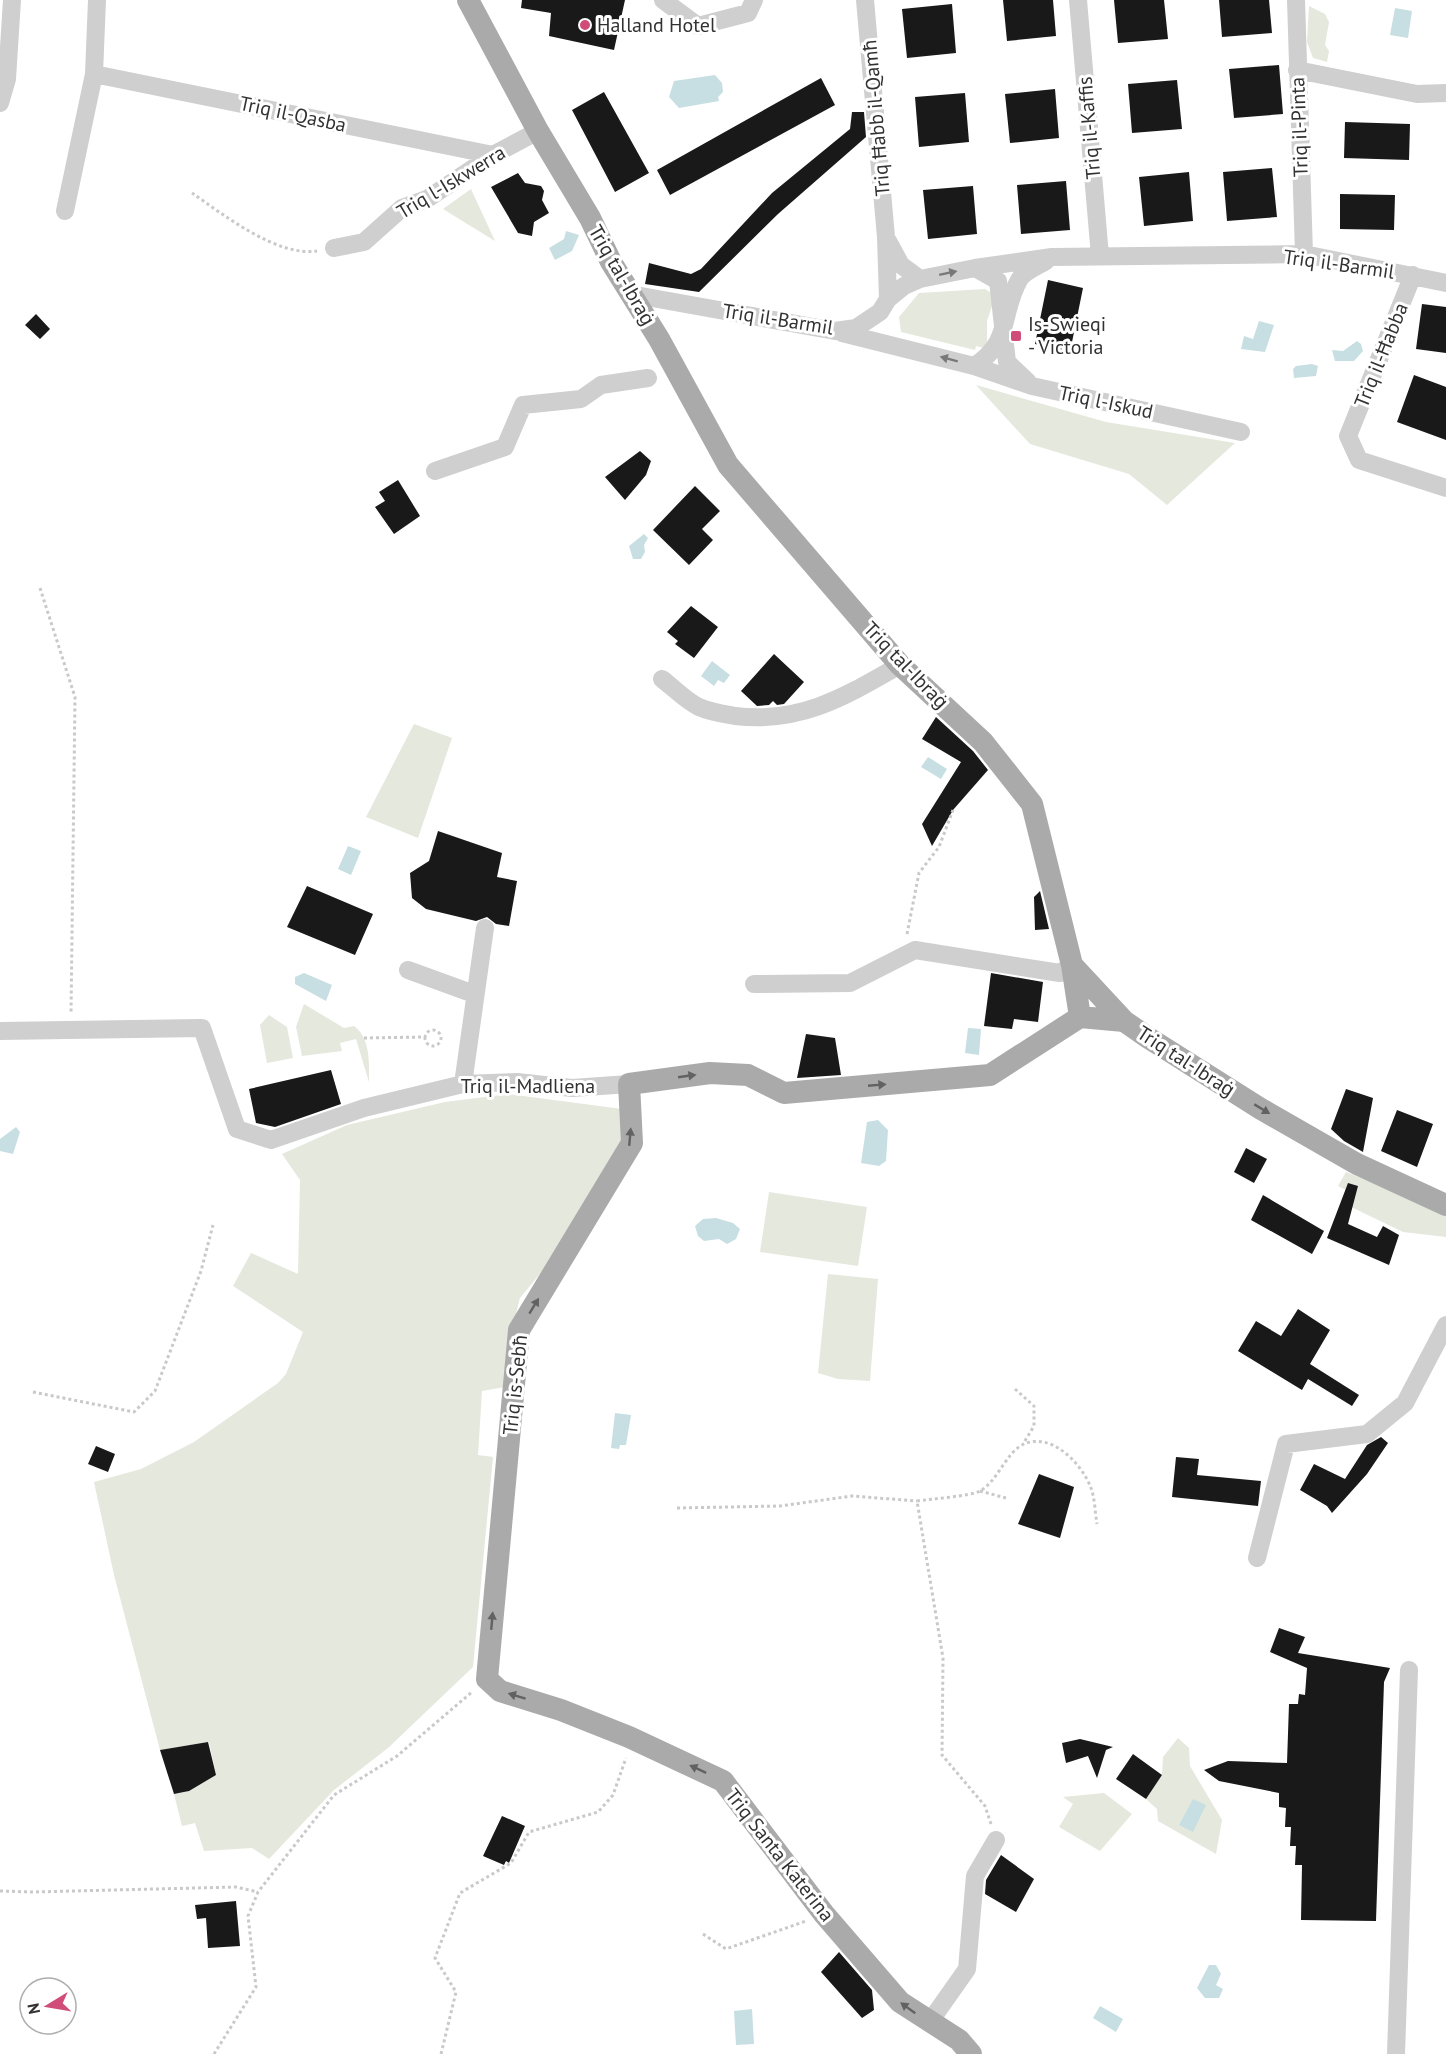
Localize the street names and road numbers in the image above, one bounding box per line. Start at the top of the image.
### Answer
street label: Triq Ħabb il-Qamħ [856,39,896,197]
street label: Triq il-Kaffis [1072,76,1106,180]
street label: Triq il-Pinta [1284,77,1314,177]
street label: Triq il-Qasba [237,90,349,138]
street label: Triq l-Iskwerra [392,139,510,225]
street label: Triq tal-Ibraġ [583,220,661,330]
street label: Triq il-Barmil [1282,243,1396,285]
street label: Triq il-Barmil [721,297,835,341]
street label: Triq il-Ħabba [1348,299,1414,411]
street label: Triq l-Iskud [1057,379,1155,425]
street label: Triq tal-Ibraġ [858,616,954,714]
street label: Triq tal-Ibraġ [1132,1020,1240,1102]
street label: Triq il-Madliena [461,1073,595,1099]
street label: Triq is-Sebħ [497,1334,533,1436]
street label: Triq Santa Katerina [720,1783,840,1927]

